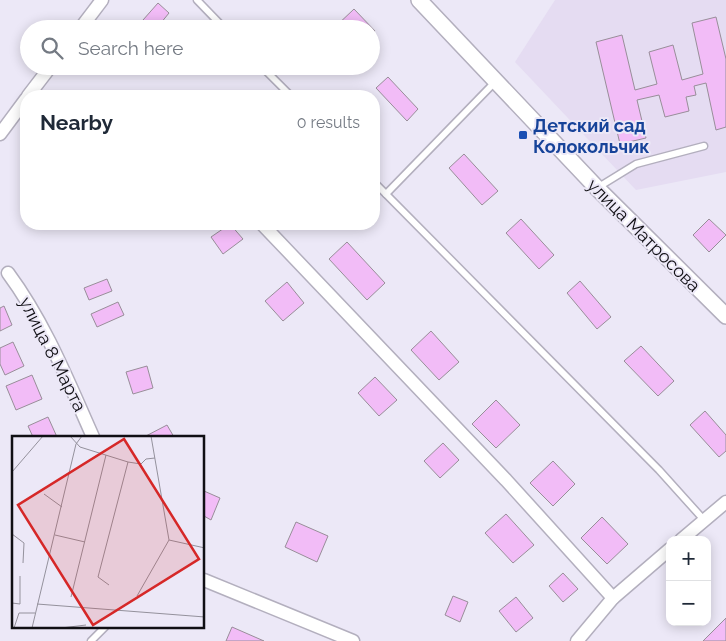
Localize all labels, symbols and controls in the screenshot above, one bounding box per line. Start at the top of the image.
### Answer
search box [20,20,380,75]
icon: search [38,34,66,62]
text: Search here [78,37,184,59]
text: Nearby [40,110,113,135]
text: 0 results [297,113,360,132]
place label: Детский сад Колокольчик [533,115,649,157]
marker: Детский сад Колокольчик [517,129,529,141]
street label: улица Матросова [583,174,705,296]
street label: улица 8 Марта [15,293,91,415]
inset map [12,436,205,628]
map controls [666,536,711,626]
button: + [666,536,711,581]
button: − [666,581,711,626]

